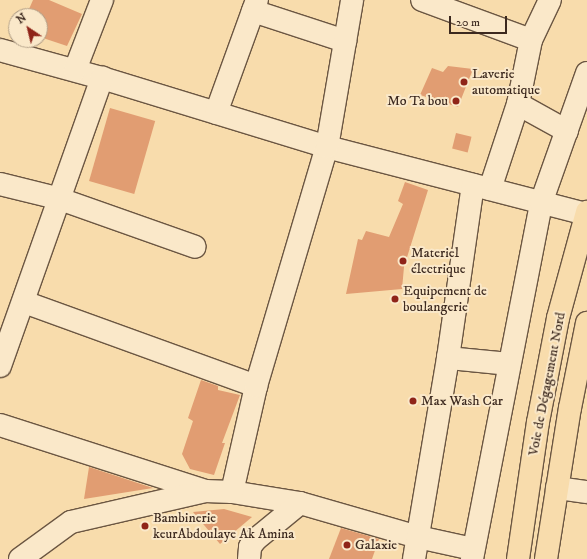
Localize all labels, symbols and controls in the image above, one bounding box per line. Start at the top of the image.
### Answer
north arrow [8,8,48,48]
scale bar [451,8,509,34]
text: N [14,11,29,27]
text: 20 m [456,15,480,30]
place label: Laverie automatique [472,66,540,98]
marker: Laverie automatique [459,77,469,87]
place label: Mo Ta bou [387,93,448,109]
marker: Mo Ta bou [451,96,461,106]
place label: Materiel électrique [411,245,466,278]
marker: Materiel électrique [398,256,408,266]
place label: Equipement de boulangerie [403,283,487,316]
marker: Equipement de boulangerie [390,294,400,304]
street label: Voie de Dégagement Nord [525,311,569,457]
place label: Max Wash Car [421,393,503,409]
marker: Max Wash Car [408,396,418,406]
place label: Bambinerie keurAbdoulaye Ak Amina [153,510,294,542]
marker: Bambinerie keurAbdoulaye Ak Amina [140,521,150,531]
place label: Galaxie [355,537,397,553]
marker: Galaxie [342,540,352,550]

